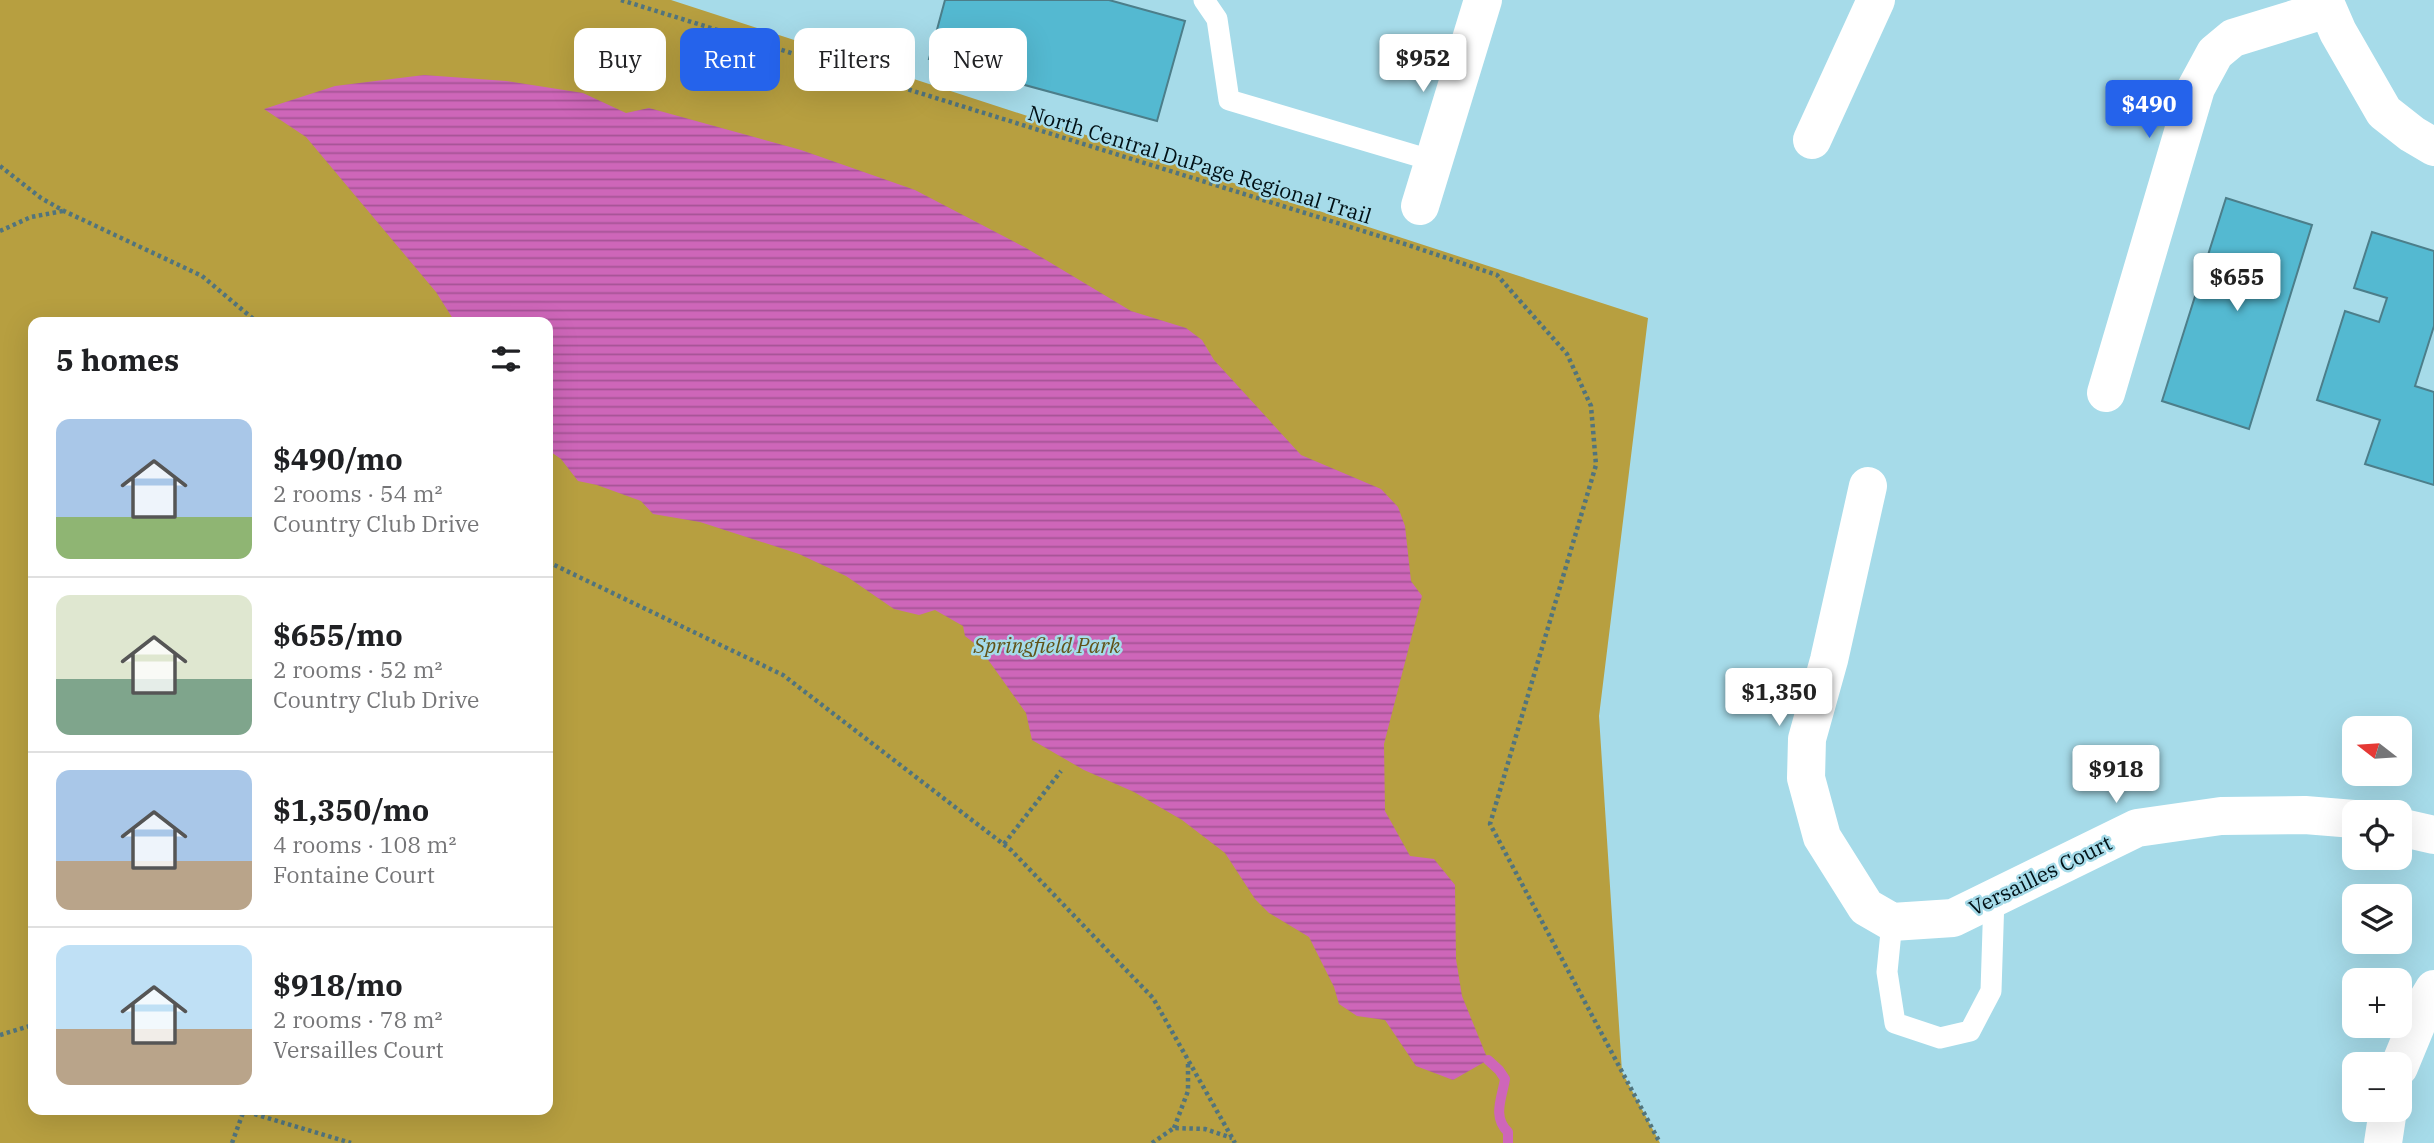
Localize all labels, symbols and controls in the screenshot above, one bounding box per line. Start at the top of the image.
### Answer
chip: Buy [574,28,666,91]
chip: Rent [680,28,780,91]
chip: Filters [794,28,915,91]
chip: New [929,28,1027,91]
pin: $952 [1382,34,1464,94]
text: $952 [1395,42,1451,72]
pin: $490 [2108,80,2190,140]
text: $490 [2121,88,2177,118]
street label: North Central DuPage Regional Trail [1025,98,1375,230]
pin: $655 [2196,254,2278,313]
text: $655 [2209,261,2265,291]
text: 5 homes [56,340,179,379]
icon: filters [487,340,525,378]
text: $490/mo [273,439,403,478]
icon: home [112,447,196,531]
text: 2 rooms · 54 m² [273,478,443,508]
text: Country Club Drive [273,508,479,538]
text: $655/mo [273,615,403,654]
icon: home [112,623,196,707]
park label: Springfield Park [973,631,1121,659]
text: 2 rooms · 52 m² [273,654,443,684]
pin: $1,350 [1722,668,1836,728]
text: $1,350 [1741,676,1817,706]
text: Country Club Drive [273,684,479,714]
north arrow [2342,716,2412,786]
map controls [2342,716,2412,1122]
pin: $918 [2075,746,2157,805]
text: $918 [2088,753,2144,783]
text: $1,350/mo [273,790,429,829]
icon: home [112,798,196,882]
button: locate [2342,800,2412,870]
street label: Versailles Court [1964,828,2116,922]
text: 4 rooms · 108 m² [273,829,456,859]
text: Fontaine Court [273,859,435,889]
button: layers [2342,884,2412,954]
text: $918/mo [273,965,403,1004]
button: + [2342,968,2412,1038]
icon: home [112,973,196,1057]
text: 2 rooms · 78 m² [273,1004,443,1034]
text: Versailles Court [273,1034,444,1064]
button: − [2342,1052,2412,1122]

